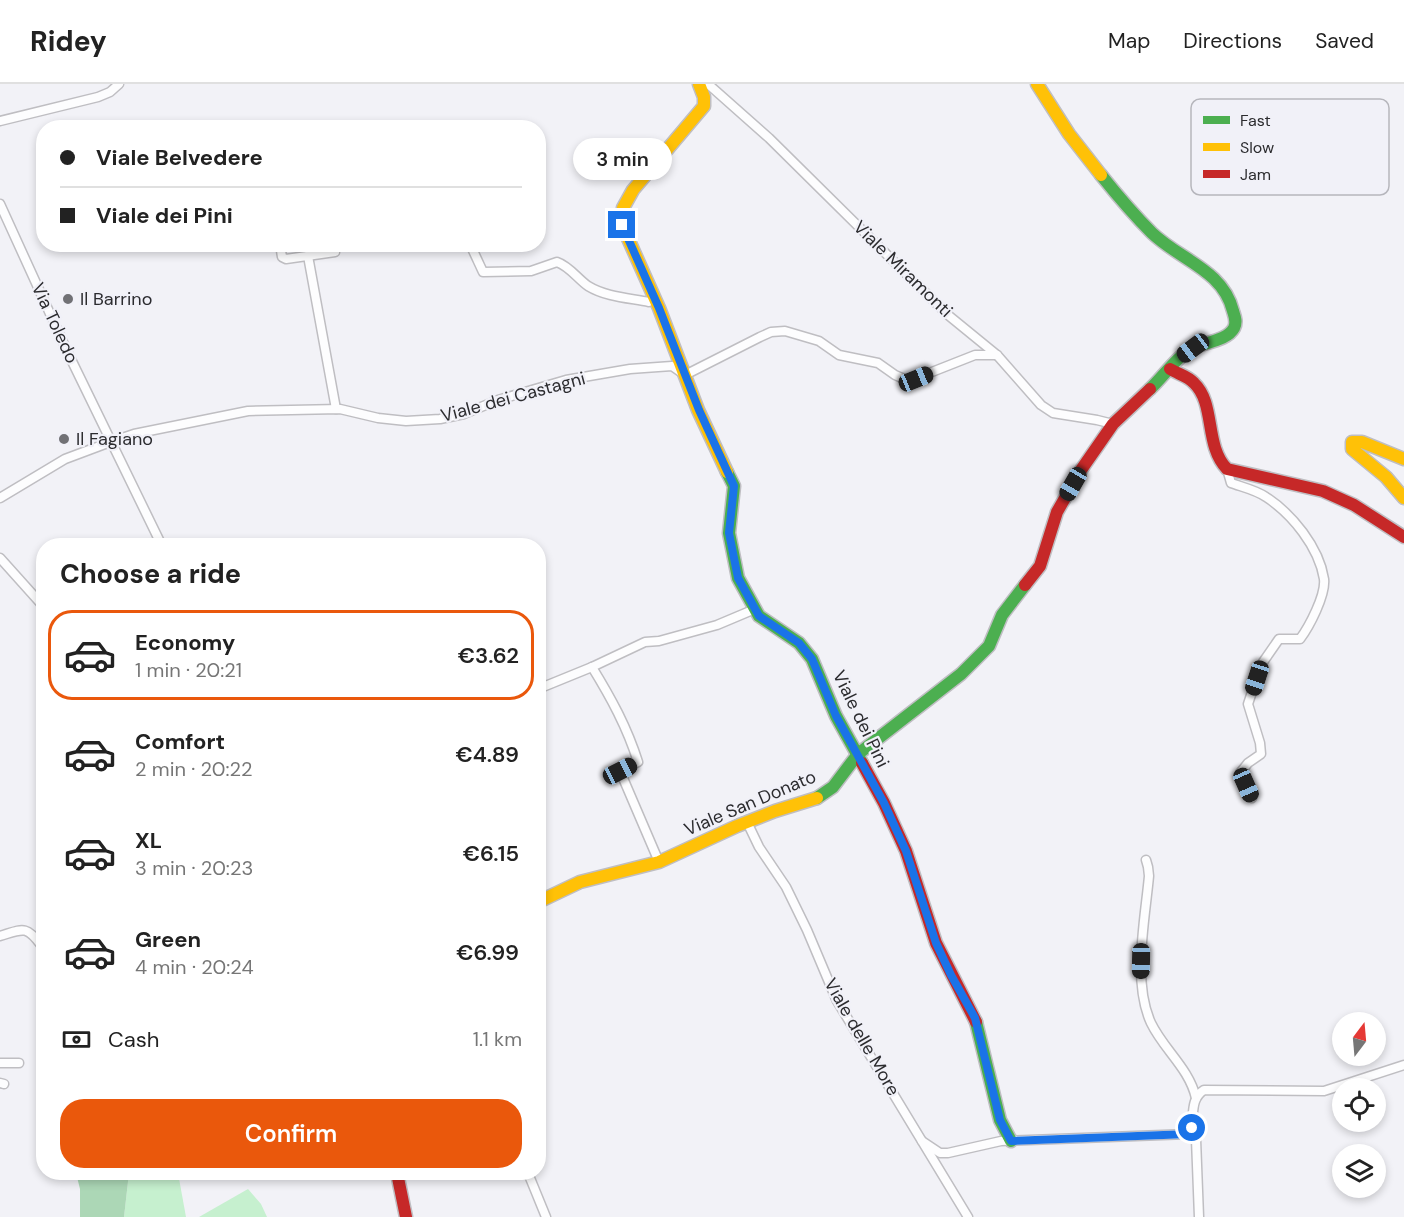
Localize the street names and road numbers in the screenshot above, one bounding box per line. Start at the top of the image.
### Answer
street label: Viale Miramonti [848,215,958,323]
street label: Via Toledo [26,279,84,367]
street label: Viale dei Castagni [438,366,588,428]
street label: Viale dei Pini [827,666,895,772]
street label: Viale San Donato [680,764,820,842]
street label: Viale delle More [819,974,905,1100]

